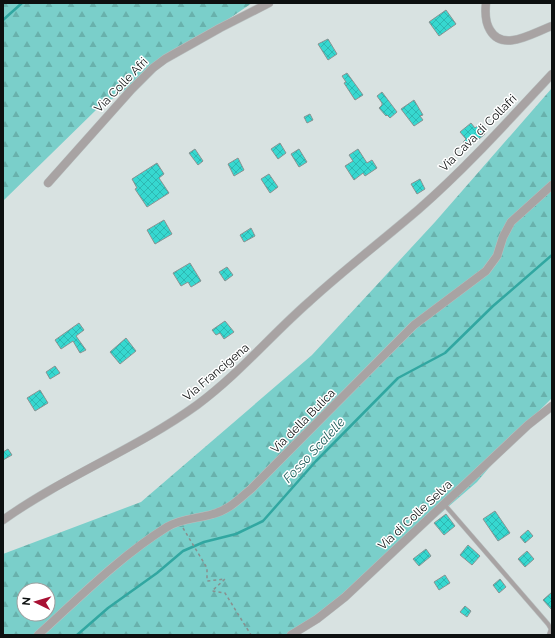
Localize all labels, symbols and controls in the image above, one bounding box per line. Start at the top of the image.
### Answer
street label: Via Colle Afri [91,55,151,115]
street label: Via Cava di Collafri [437,92,519,174]
street label: Via Francigena [180,340,252,404]
street label: Via della Bulica [268,386,338,456]
water label: Fosso Scalelle [280,414,348,486]
street label: Via di Colle Selva [375,477,455,553]
north arrow [16,582,56,622]
text: N [20,596,33,606]

